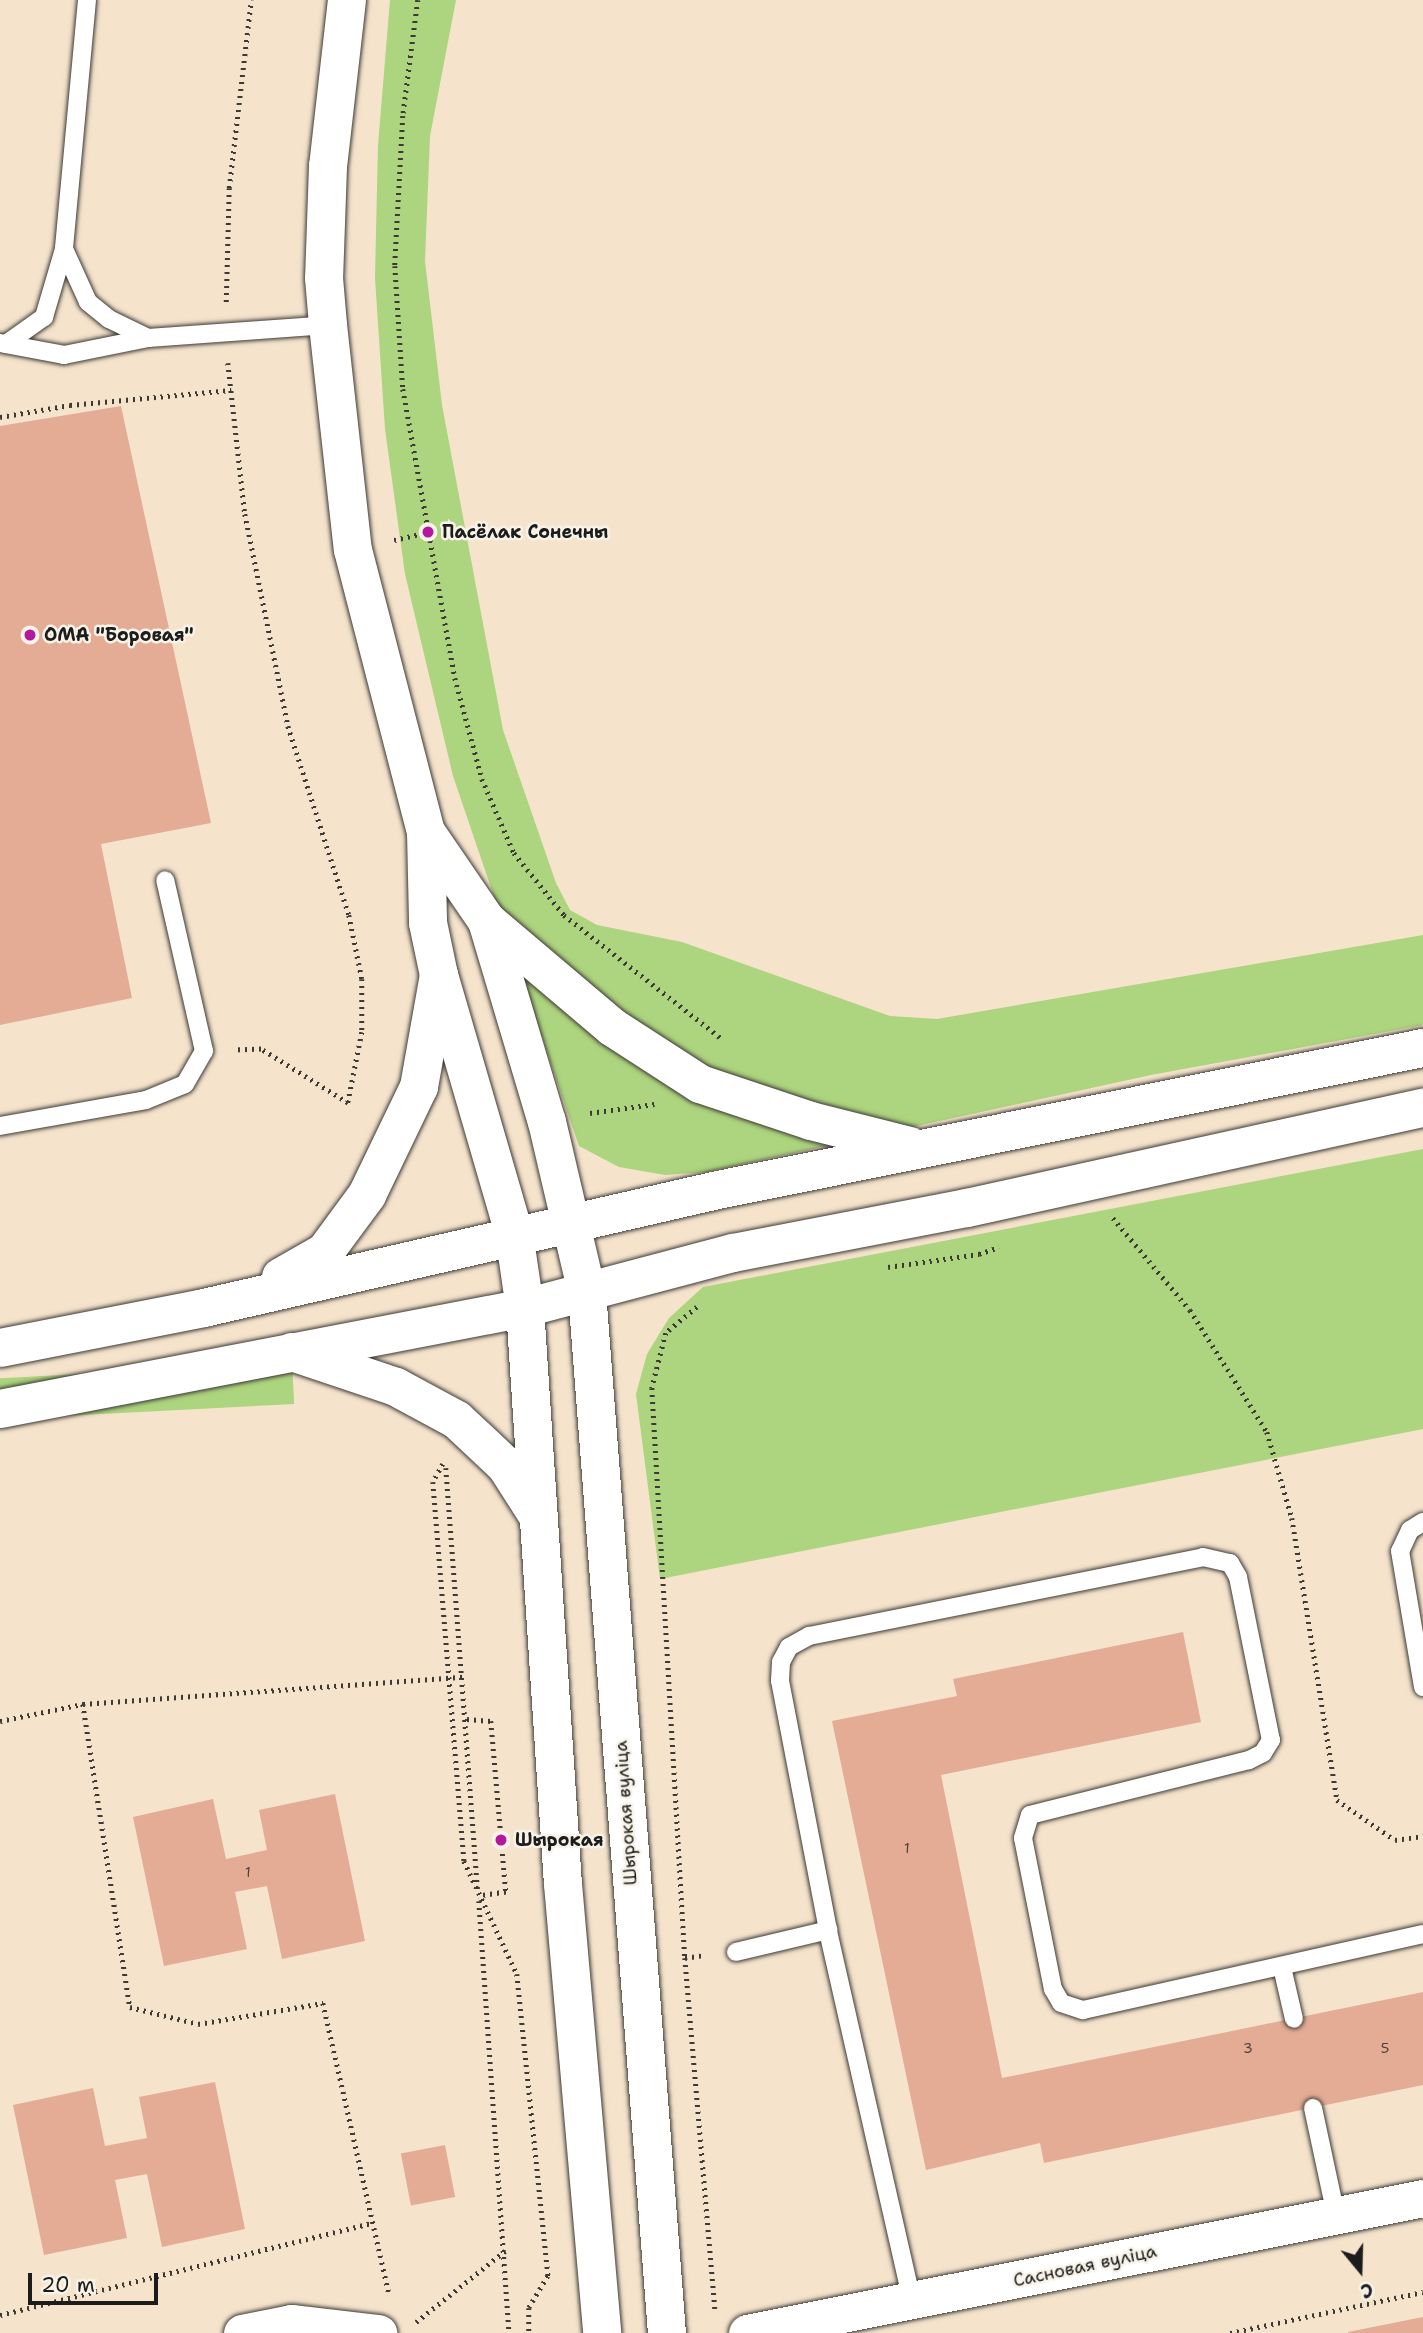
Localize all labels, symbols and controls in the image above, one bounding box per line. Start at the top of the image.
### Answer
place label: Пасёлак Сонечны [442,521,608,543]
marker: Пасёлак Сонечны [420,524,436,540]
place label: ОМА "Боровая" [44,624,194,646]
marker: ОМА "Боровая" [22,627,38,643]
street label: Шырокая вуліца [610,1740,642,1886]
place label: Шырокая [515,1829,604,1851]
marker: Шырокая [493,1832,509,1848]
house number: 1 [904,1840,910,1856]
house number: 1 [245,1864,251,1880]
house number: 3 [1243,2040,1253,2056]
house number: 5 [1381,2040,1389,2056]
north arrow [1325,2235,1395,2305]
street label: Сасновая вуліца [1011,2240,1159,2292]
scale bar [32,2260,161,2304]
text: 20 m [41,2271,95,2299]
text: С [1357,2277,1377,2304]

